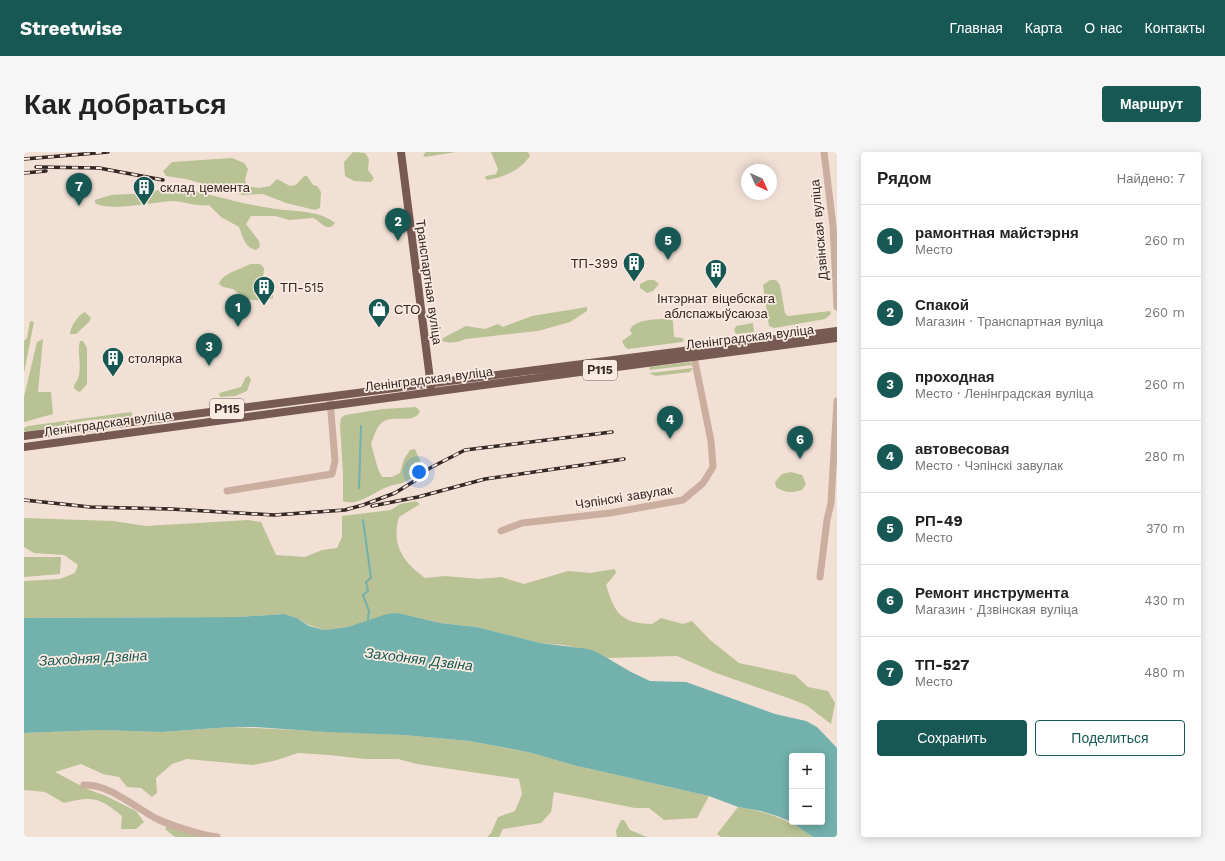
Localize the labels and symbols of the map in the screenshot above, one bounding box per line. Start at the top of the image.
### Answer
north arrow [741,164,777,200]
pin: 7 [66,173,92,206]
building icon: склад цемента [131,174,157,207]
street label: Дзвінская вуліца [807,178,831,281]
place label: склад цемента [160,180,251,195]
pin: 2 [385,208,411,241]
street label: Транспартная вуліца [413,218,445,346]
pin: 5 [655,227,681,260]
building icon: ТП-399 [621,250,647,283]
place label: ТП-399 [571,256,618,271]
building icon: Інтэрнат віцебскага аблспажыўсаюза [703,257,729,290]
building icon: ТП-515 [251,274,277,307]
place label: ТП-515 [280,280,324,295]
place label: Інтэрнат віцебскага аблспажыўсаюза [657,291,776,321]
pin: 1 [225,294,251,327]
shop icon: СТО [366,296,392,329]
place label: СТО [394,302,420,317]
street label: Ленінградская вуліца [685,322,816,352]
pin: 3 [196,333,222,366]
building icon: столярка [100,345,126,378]
place label: столярка [128,351,183,366]
road number: Р115 [583,360,617,380]
street label: Ленінградская вуліца [364,364,495,394]
road number: Р115 [210,399,244,419]
street label: Ленінградская вуліца [43,406,174,439]
pin: 4 [657,406,683,439]
pin: 6 [787,426,813,459]
your location [409,462,429,482]
street label: Чэпінскі завулак [574,482,674,512]
water label: Заходняя Дзвіна [364,644,474,674]
water label: Заходняя Дзвіна [38,647,148,669]

